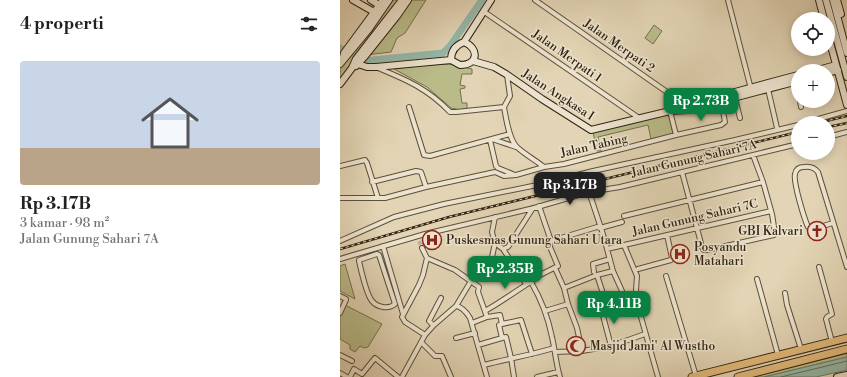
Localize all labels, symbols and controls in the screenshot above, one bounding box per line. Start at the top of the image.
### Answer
map controls [791,12,835,160]
button: locate [791,12,835,56]
text: 4 properti [20,13,104,35]
icon: filters [298,13,320,35]
street label: Jalan Merpati 2 [580,15,657,76]
street label: Jalan Merpati 1 [529,26,605,86]
button: + [791,64,835,108]
street label: Jalan Angkasa I [518,66,597,124]
icon: home [134,87,206,159]
pin: Rp 2.73B [660,88,742,122]
text: Rp 2.73B [673,93,729,109]
button: − [791,116,835,160]
street label: Jalan Tabing [558,131,630,161]
street label: Jalan Gunung Sahari 7A [629,137,759,181]
pin: Rp 3.17B [529,172,611,206]
text: Rp 3.17B [543,177,597,193]
text: Rp 3.17B [20,193,91,215]
street label: Jalan Gunung Sahari 7C [630,196,759,240]
text: 3 kamar · 98 m² [20,215,109,231]
church icon: GBI Kalvari [806,220,828,242]
place label: GBI Kalvari [738,224,803,239]
hospital icon: Puskesmas Gunung Sahari Utara [421,229,443,251]
text: Jalan Gunung Sahari 7A [20,231,159,247]
place label: Puskesmas Gunung Sahari Utara [446,233,623,248]
place label: Posyandu Matahari [694,240,746,269]
hospital icon: Posyandu Matahari [669,243,691,265]
pin: Rp 2.35B [464,256,546,290]
text: Rp 2.35B [476,261,534,277]
pin: Rp 4.11B [573,291,655,325]
text: Rp 4.11B [587,296,642,312]
mosque icon: Masjid Jami' Al Wustho [565,335,587,357]
place label: Masjid Jami' Al Wustho [590,339,715,354]

